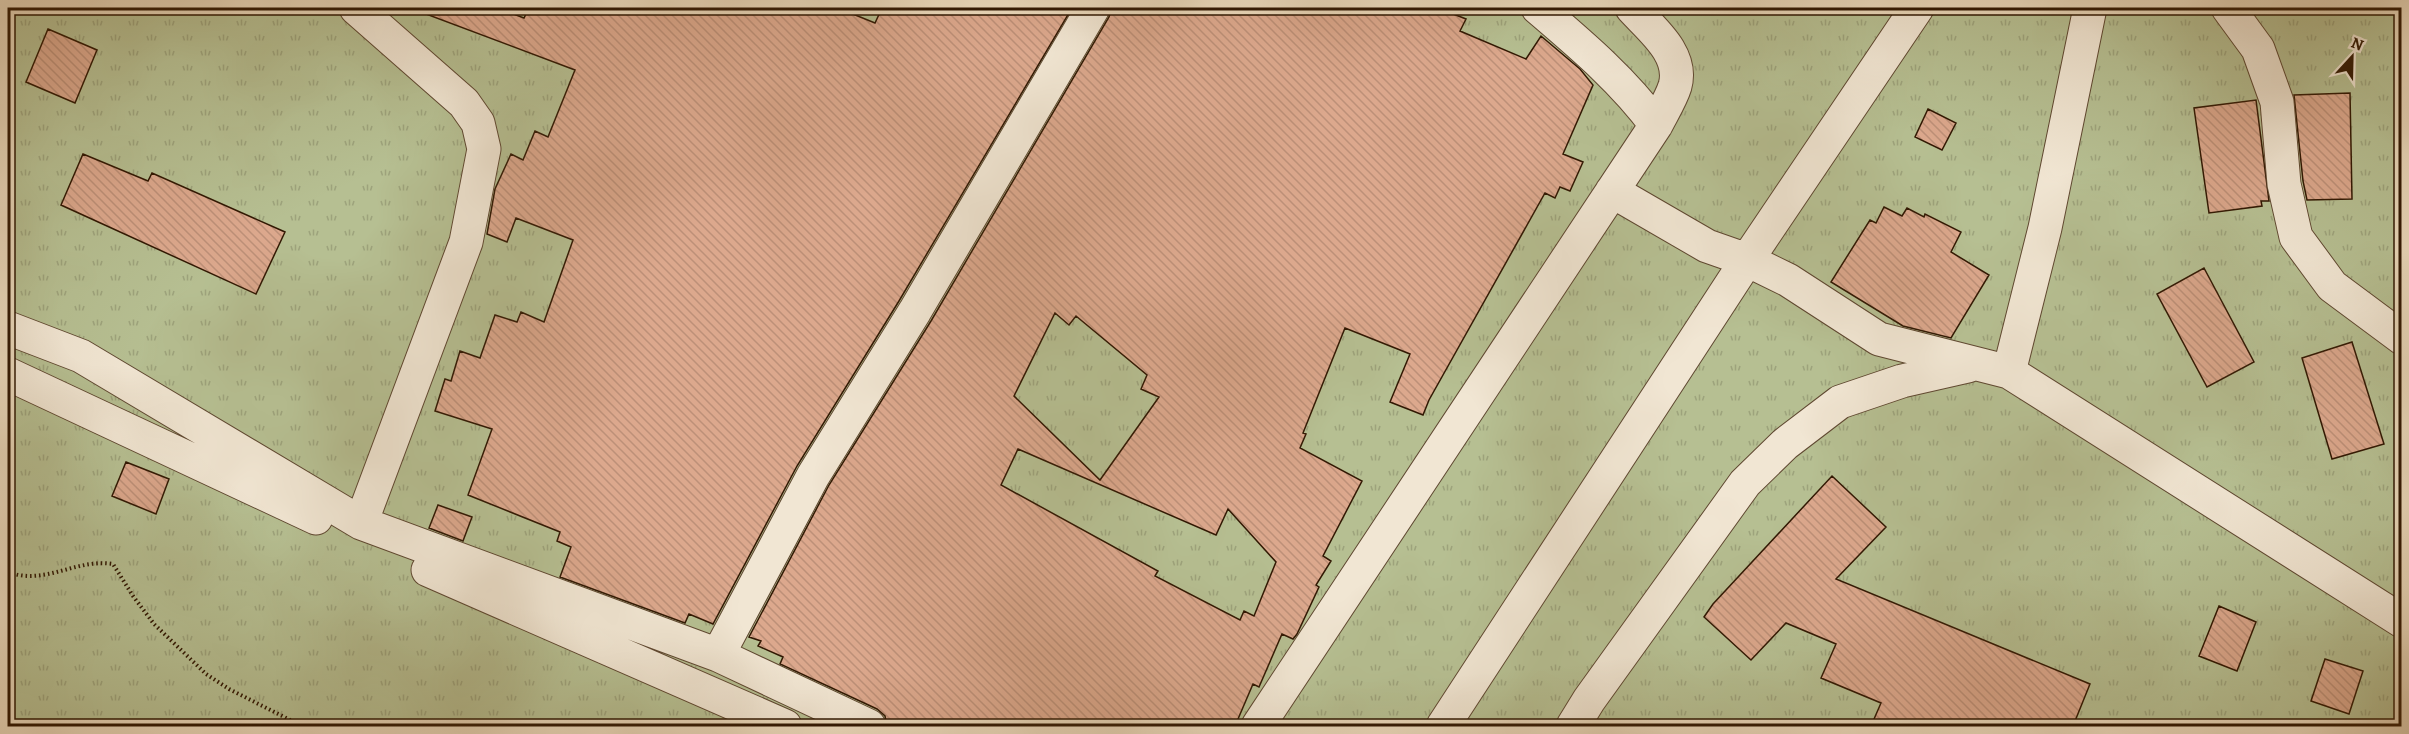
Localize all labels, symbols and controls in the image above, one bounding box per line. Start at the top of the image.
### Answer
north arrow [2322,27,2382,87]
text: N [2348,32,2367,57]

